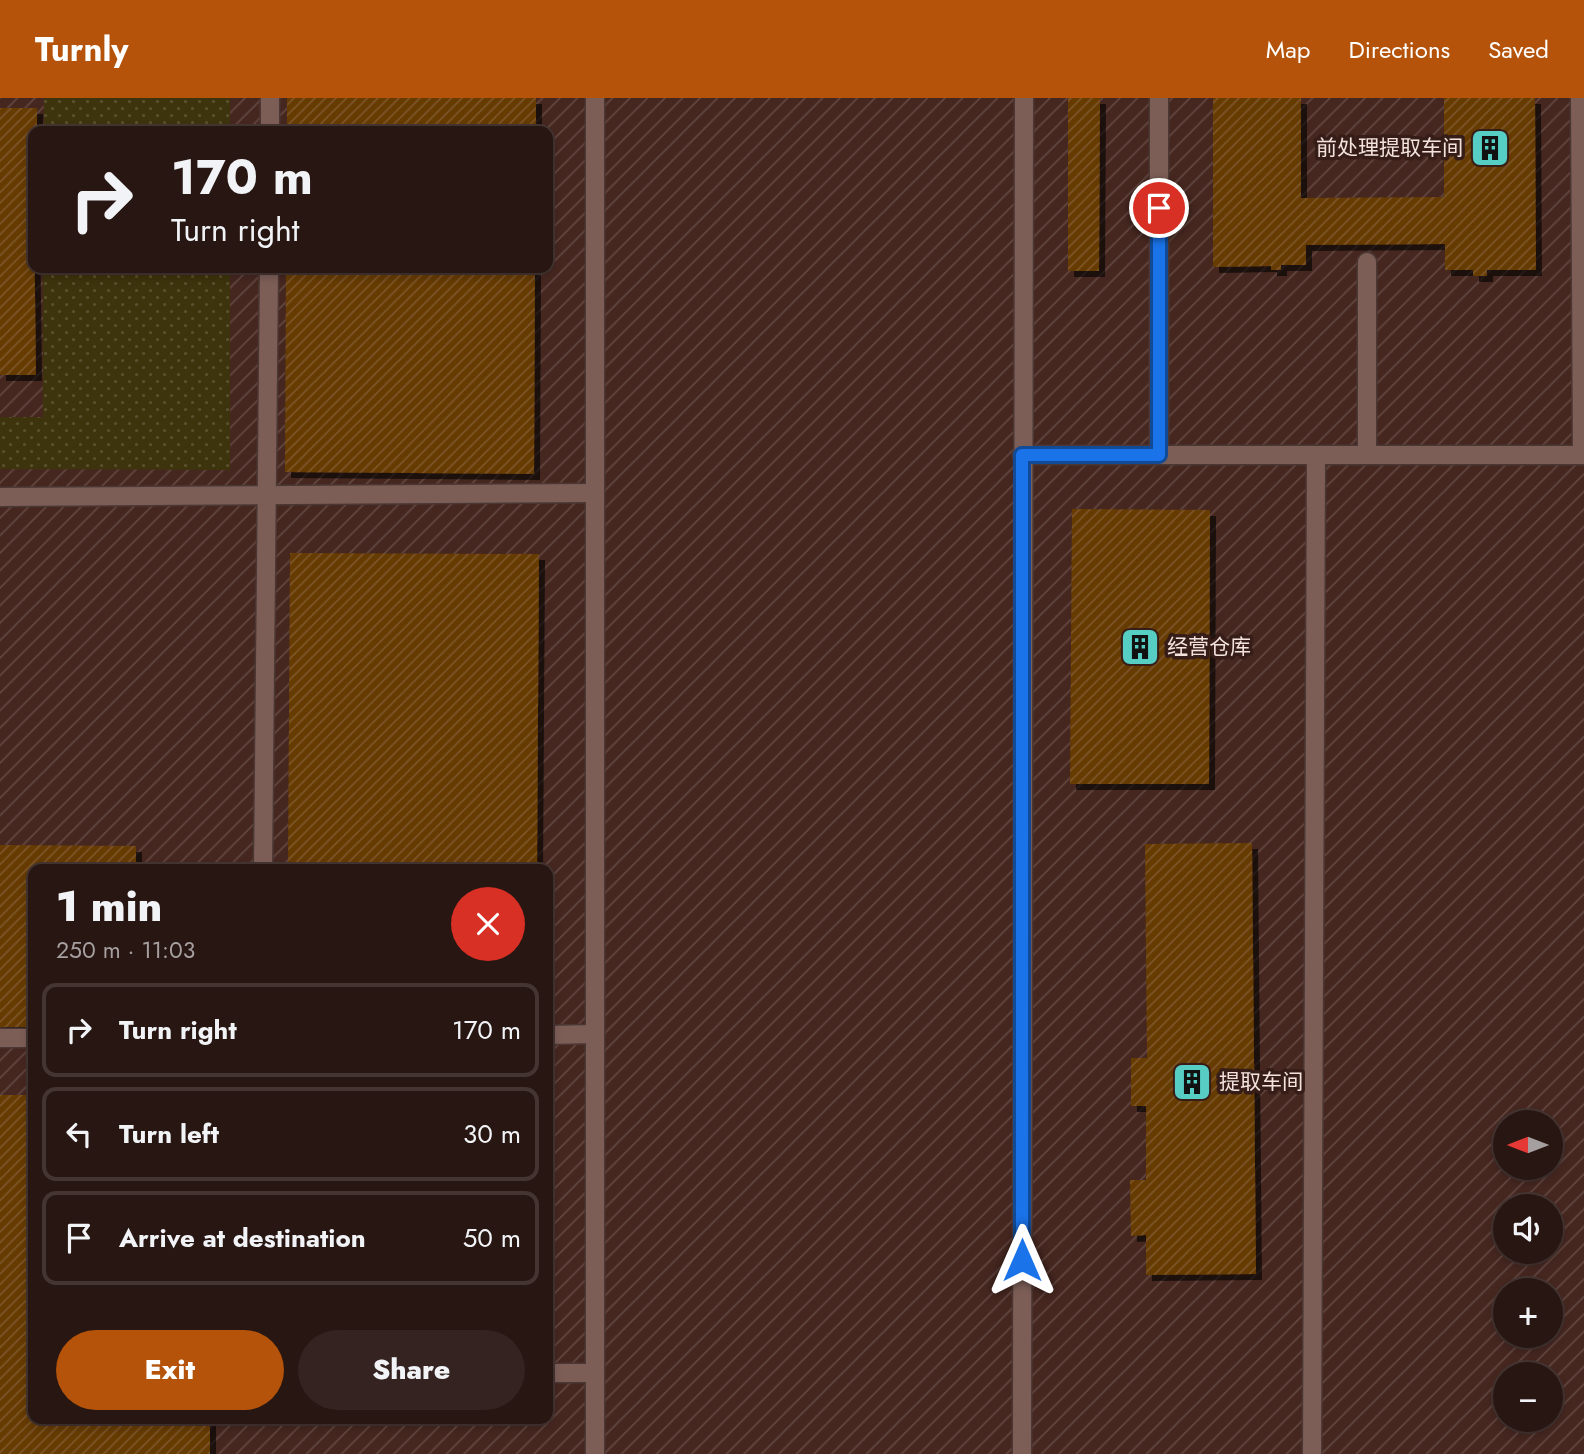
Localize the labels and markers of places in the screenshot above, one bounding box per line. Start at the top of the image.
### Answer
building icon: 前处理提取车间 [1469,127,1511,169]
place label: 前处理提取车间 [1316,133,1463,163]
pin [1129,178,1189,238]
building icon: 经营仓库 [1119,626,1161,668]
place label: 经营仓库 [1167,632,1251,662]
building icon: 提取车间 [1171,1061,1213,1103]
place label: 提取车间 [1219,1067,1303,1097]

